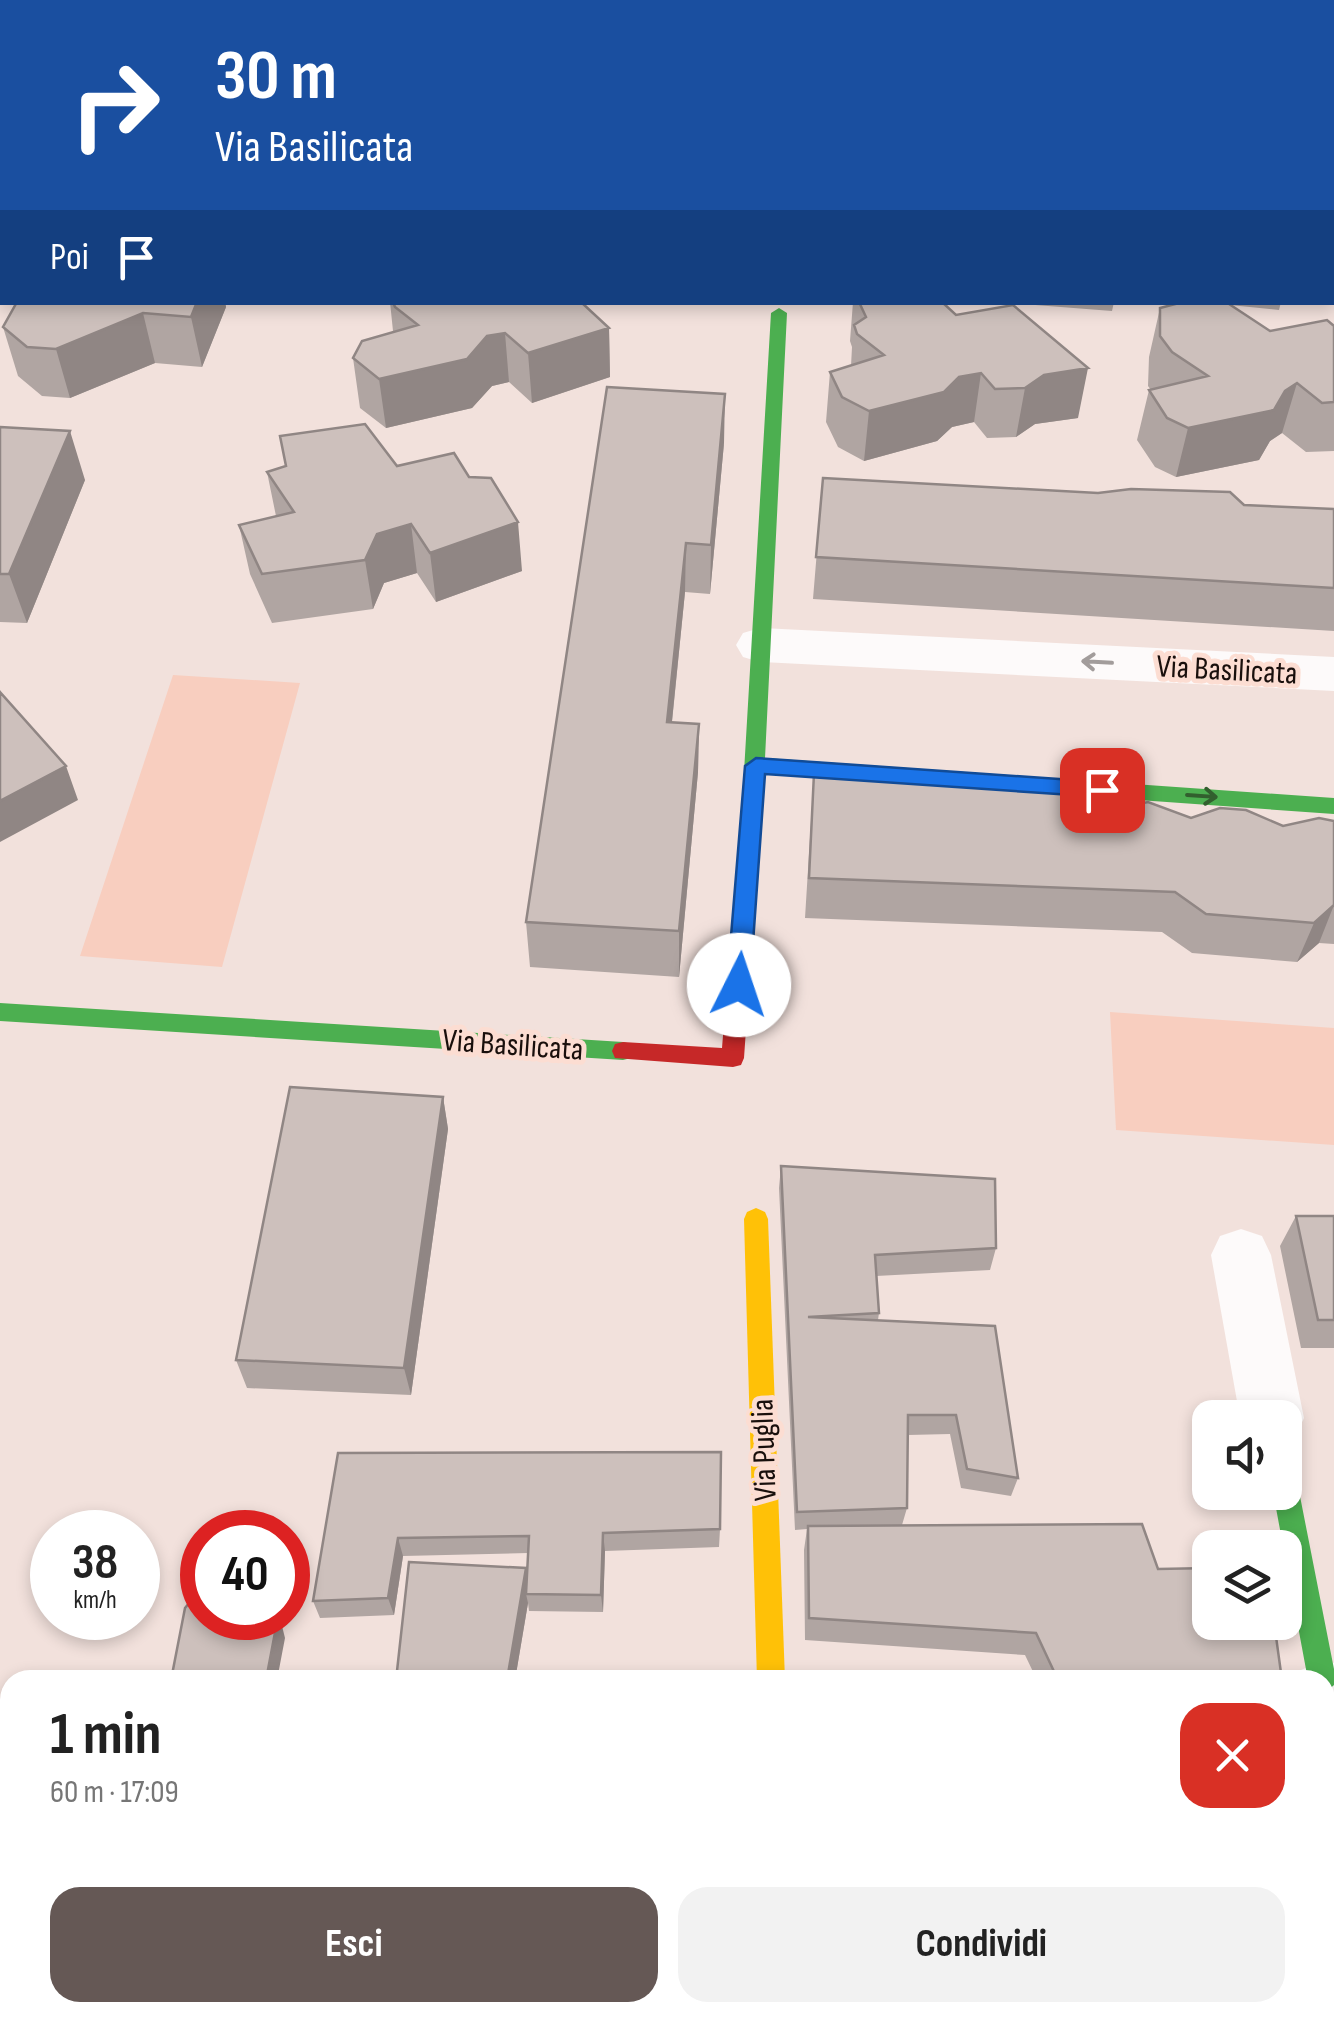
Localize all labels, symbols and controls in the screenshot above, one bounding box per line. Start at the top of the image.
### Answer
text: 30 m [215,35,337,119]
icon: right [50,40,180,170]
text: Via Basilicata [215,120,413,175]
icon: arrive [109,230,164,285]
text: Poi [50,235,89,280]
street label: Via Basilicata [1155,647,1298,694]
one-way arrow [1081,652,1113,671]
pin [1060,748,1145,833]
icon: arrive [1075,763,1130,818]
one-way arrow [1185,787,1217,806]
position arrow [687,933,791,1037]
street label: Via Basilicata [441,1021,585,1070]
street label: Via Puglia [743,1398,786,1502]
map controls [1192,1400,1302,1640]
button: sound [1192,1400,1302,1510]
speed limit sign: 40 [180,1510,310,1640]
button: layers [1192,1530,1302,1640]
text: 38 [72,1533,118,1593]
text: km/h [73,1585,117,1616]
text: 1 min [50,1699,162,1771]
button: close [1180,1703,1285,1808]
text: 60 m · 17:09 [50,1773,179,1812]
button: Esci [50,1887,658,2002]
button: Condividi [678,1887,1285,2002]

